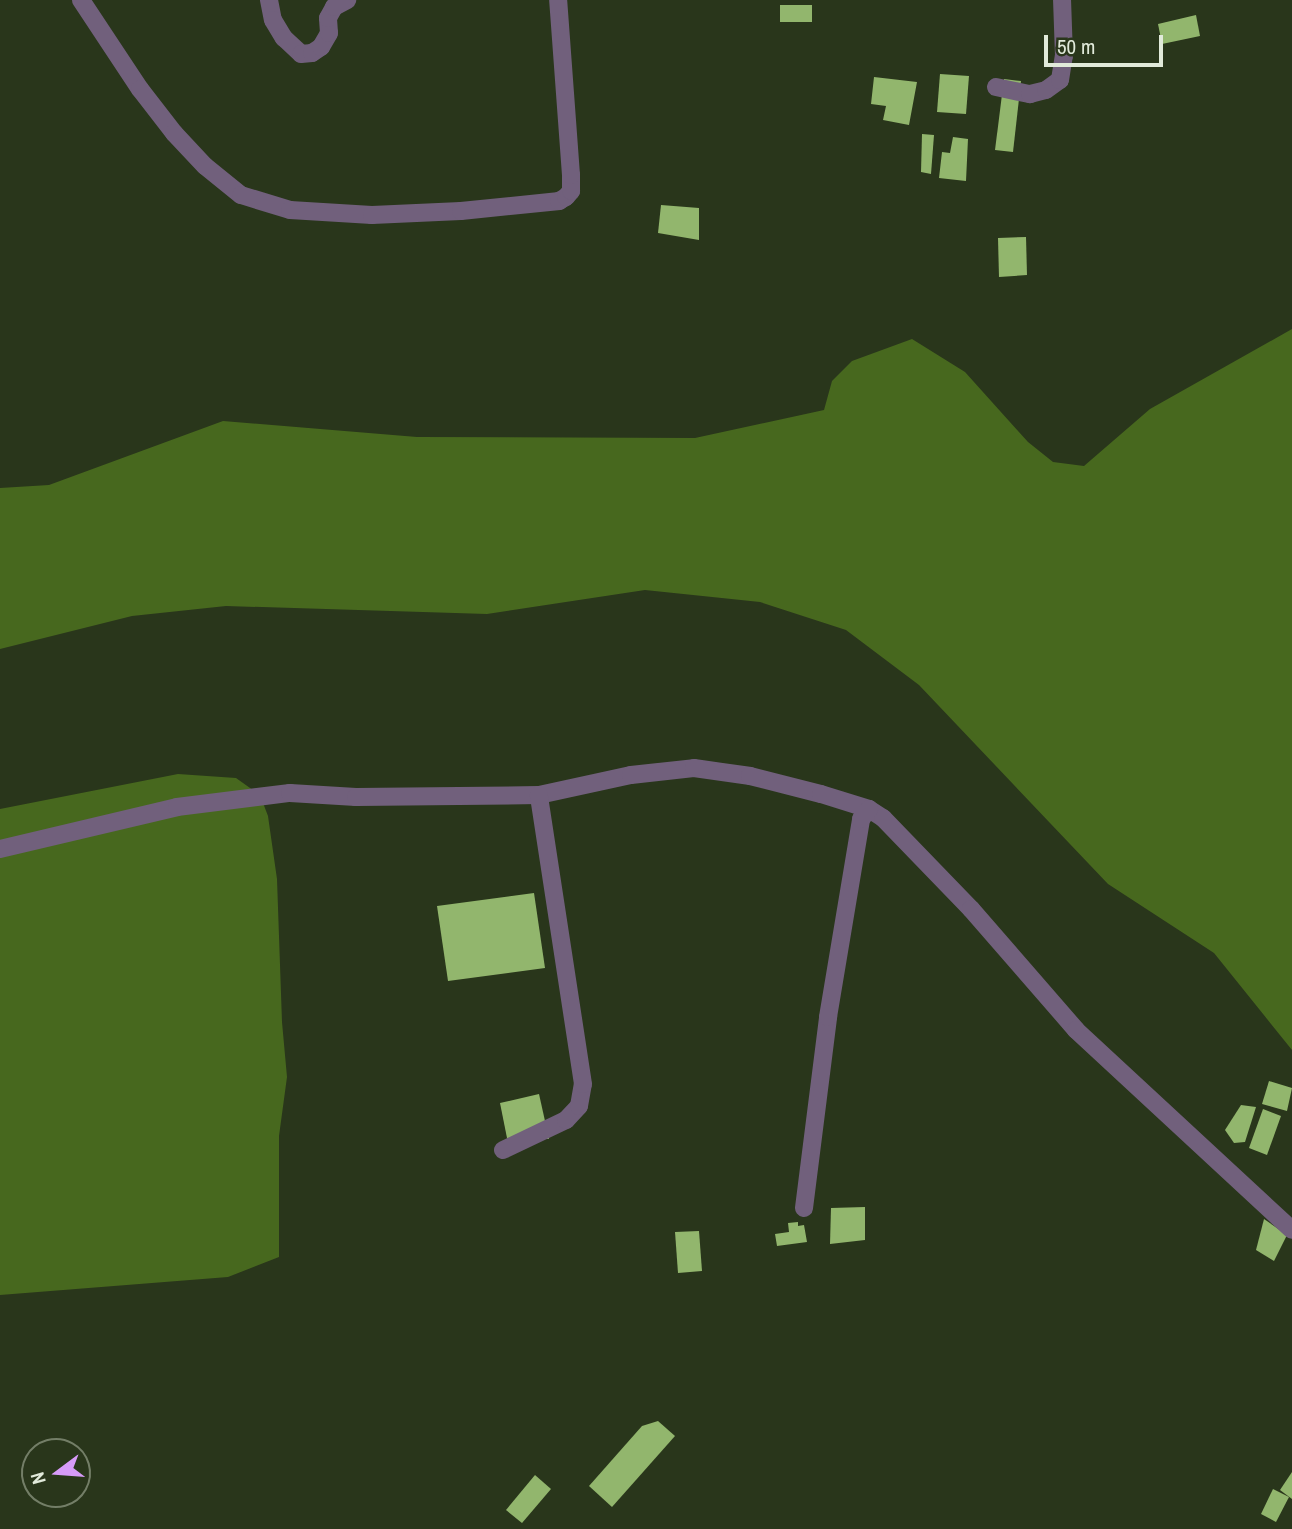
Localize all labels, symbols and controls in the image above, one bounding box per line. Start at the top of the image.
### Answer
scale bar [1047,21,1166,65]
text: 50 m [1057,32,1095,61]
north arrow [21,1438,91,1508]
text: N [24,1469,52,1487]

